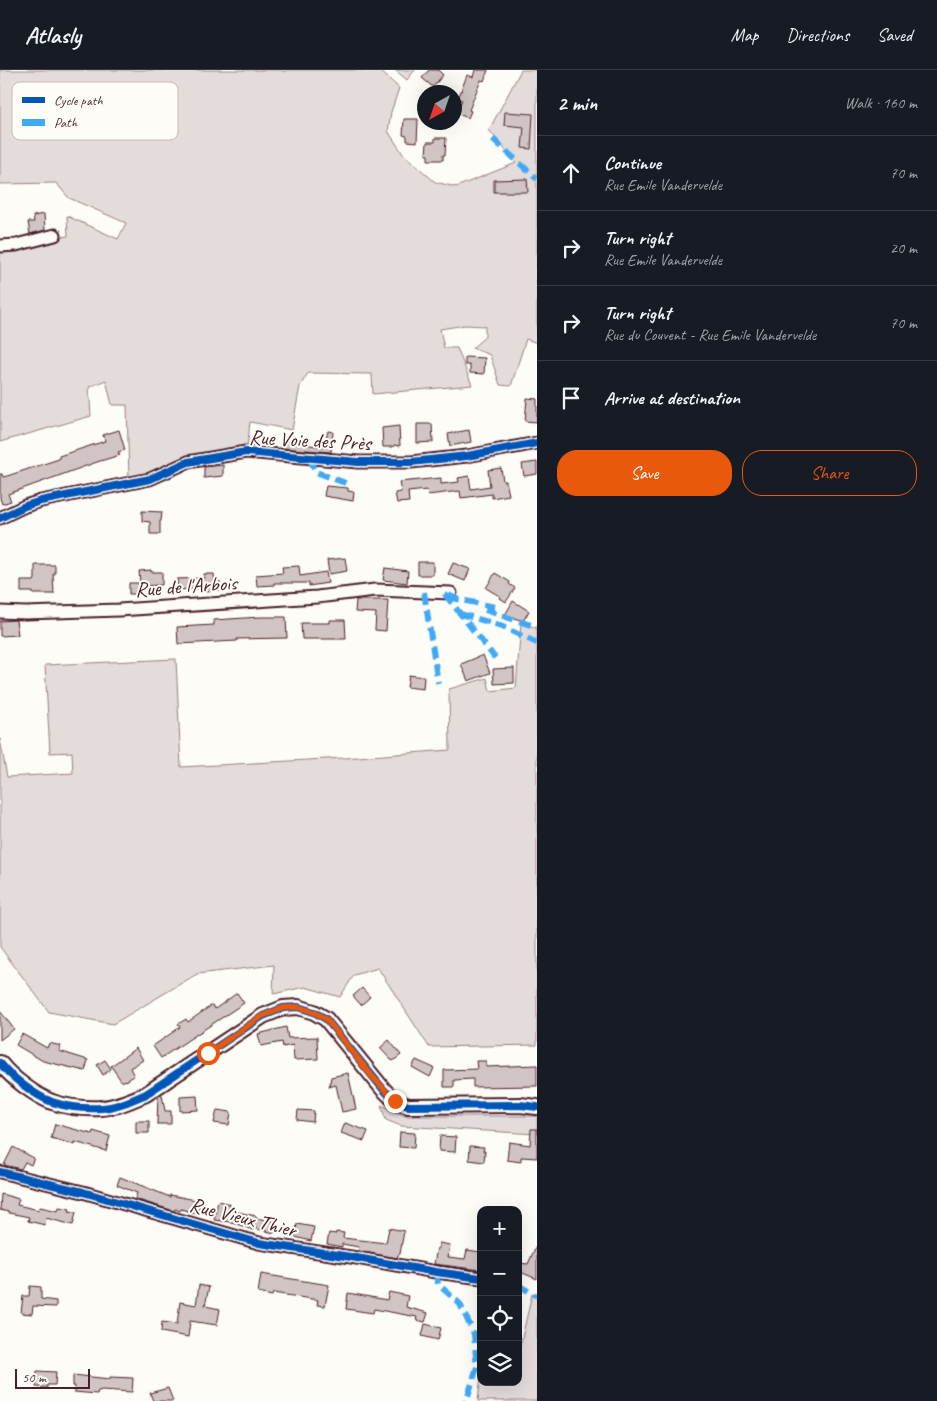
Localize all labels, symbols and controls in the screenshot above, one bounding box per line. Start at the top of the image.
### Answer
text: Atlasly [25,20,81,50]
text: Map [731,24,758,46]
text: Directions [786,24,849,46]
text: Saved [877,24,912,46]
legend [12,82,178,140]
north arrow [417,85,462,130]
text: 2 min [557,90,597,116]
text: Cycle path [54,92,103,109]
text: Walk · 160 m [845,93,917,113]
text: Path [54,114,78,131]
text: Continue [604,151,661,175]
icon: ahead [557,159,585,187]
text: 70 m [890,163,917,183]
text: Rue Emile Vandervelde [604,175,722,195]
text: Turn right [604,226,671,250]
icon: right [557,234,585,262]
text: 20 m [890,238,917,258]
text: Rue Emile Vandervelde [604,250,722,270]
text: Turn right [604,301,671,325]
icon: right [557,309,585,337]
text: 70 m [890,313,917,333]
text: Rue du Couvent - Rue Emile Vandervelde [604,325,816,345]
icon: arrive [557,384,585,412]
text: Arrive at destination [604,386,740,410]
street label: Rue Voie des Près [248,424,373,456]
button: Save [557,450,732,496]
button: Share [742,450,917,496]
street label: Rue de l'Arbois [134,569,240,603]
route start [197,1042,220,1065]
route end [384,1090,407,1113]
street label: Rue Vieux Thier [187,1191,300,1243]
map controls [477,1206,522,1386]
button: + [477,1206,522,1251]
button: − [477,1251,522,1296]
button: locate [477,1296,522,1341]
button: layers [477,1341,522,1386]
scale bar [15,1366,90,1389]
text: 50 m [22,1369,46,1386]

